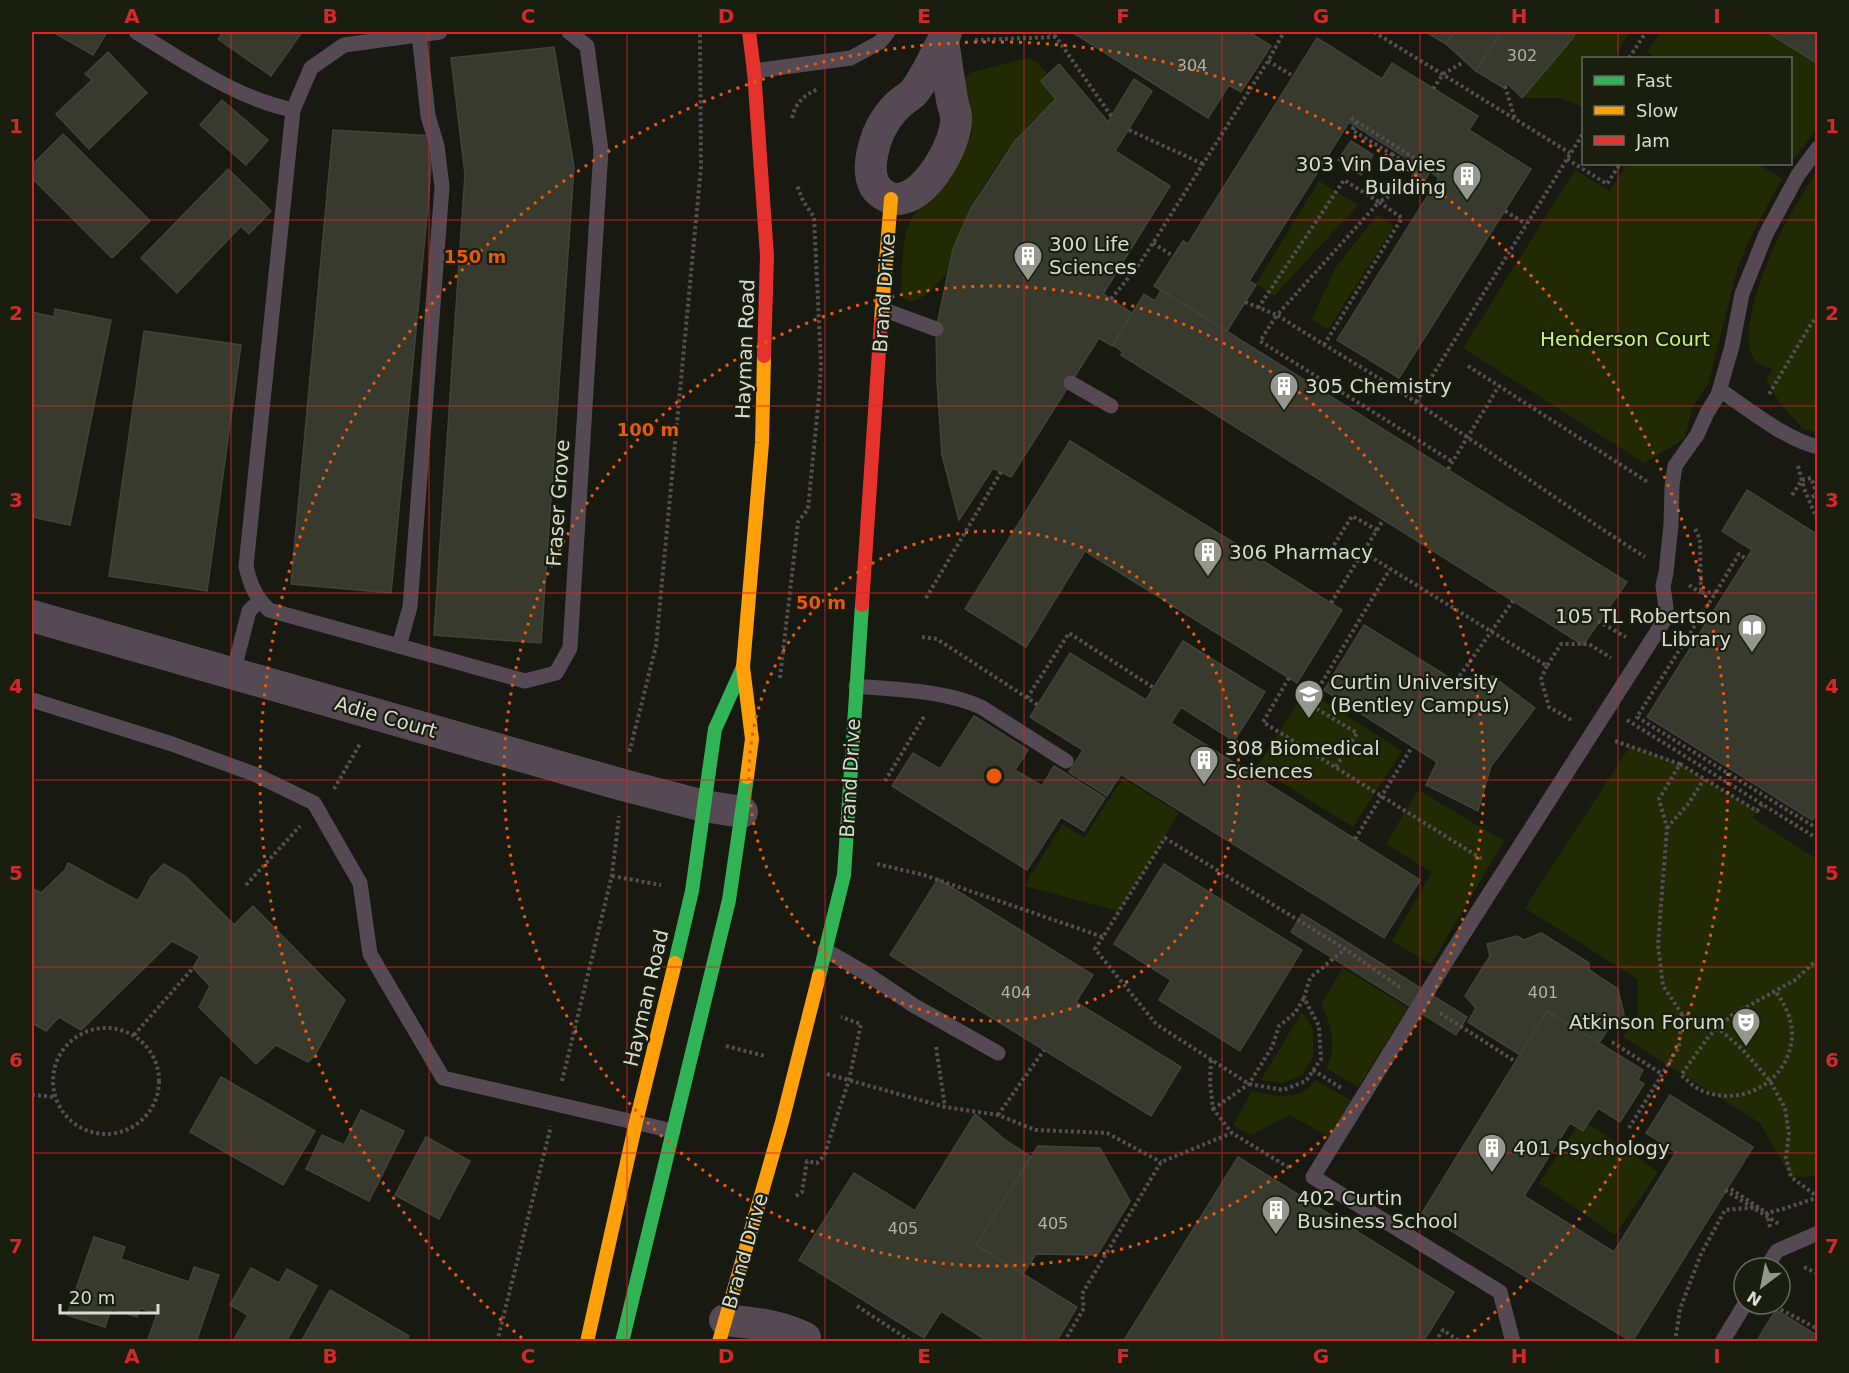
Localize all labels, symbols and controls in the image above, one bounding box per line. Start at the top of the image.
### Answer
text: A [124,4,140,28]
text: B [322,4,338,28]
text: C [521,4,535,28]
text: D [718,4,734,28]
text: E [917,4,931,28]
text: F [1116,4,1130,28]
text: G [1313,4,1329,28]
text: H [1511,4,1527,28]
text: I [1713,4,1721,28]
house number: 302 [1507,46,1537,65]
house number: 304 [1177,56,1207,75]
legend [1582,57,1792,165]
text: Fast [1636,70,1672,91]
text: Slow [1636,100,1678,121]
text: 1 [9,114,23,138]
text: 1 [1825,114,1839,138]
text: Jam [1635,130,1670,151]
place label: 303 Vin Davies Building [1296,152,1446,199]
building icon: 303 Vin Davies Building [1451,160,1483,202]
place label: 300 Life Sciences [1049,232,1137,279]
street label: Brand Drive [868,233,900,353]
building icon: 300 Life Sciences [1012,240,1044,282]
text: 150 m [444,246,506,267]
street label: Hayman Road [731,279,759,419]
text: 2 [9,301,23,325]
text: 2 [1825,301,1839,325]
park label: Henderson Court [1540,327,1710,351]
building icon: 305 Chemistry [1268,370,1300,412]
place label: 305 Chemistry [1305,374,1452,398]
text: 100 m [617,419,679,440]
street label: Fraser Grove [542,439,574,567]
text: 3 [9,488,23,512]
text: 3 [1825,488,1839,512]
building icon: 306 Pharmacy [1192,536,1224,578]
place label: 306 Pharmacy [1229,540,1373,564]
text: 50 m [796,592,846,613]
place label: 105 TL Robertson Library [1555,604,1731,651]
library icon: 105 TL Robertson Library [1736,612,1768,654]
place label: Curtin University (Bentley Campus) [1330,670,1510,717]
text: 4 [9,674,23,698]
text: 4 [1825,674,1839,698]
school or university icon: Curtin University (Bentley Campus) [1293,678,1325,720]
street label: Adie Court [332,691,440,743]
street label: Brand Drive [835,718,865,838]
place label: 308 Biomedical Sciences [1225,736,1380,783]
building icon: 308 Biomedical Sciences [1188,744,1220,786]
centre of rings [984,766,1004,786]
text: 5 [9,861,23,885]
text: 5 [1825,861,1839,885]
street label: Hayman Road [619,927,673,1069]
house number: 404 [1001,983,1031,1002]
house number: 401 [1528,983,1558,1002]
theatre icon: Atkinson Forum [1730,1006,1762,1048]
place label: Atkinson Forum [1569,1010,1725,1034]
text: 6 [9,1048,23,1072]
text: 6 [1825,1048,1839,1072]
building icon: 401 Psychology [1476,1132,1508,1174]
place label: 401 Psychology [1513,1136,1670,1160]
place label: 402 Curtin Business School [1297,1186,1458,1233]
street label: Brand Drive [717,1190,773,1312]
building icon: 402 Curtin Business School [1260,1194,1292,1236]
house number: 405 [1038,1214,1068,1233]
house number: 405 [888,1219,918,1238]
text: 7 [9,1234,23,1258]
text: 7 [1825,1234,1839,1258]
north arrow [1732,1256,1792,1316]
scale bar [60,1277,158,1315]
text: 20 m [69,1287,115,1308]
text: N [1744,1287,1765,1310]
text: A [124,1344,140,1368]
text: B [322,1344,338,1368]
text: C [521,1344,535,1368]
text: D [718,1344,734,1368]
text: E [917,1344,931,1368]
text: F [1116,1344,1130,1368]
text: G [1313,1344,1329,1368]
text: H [1511,1344,1527,1368]
text: I [1713,1344,1721,1368]

